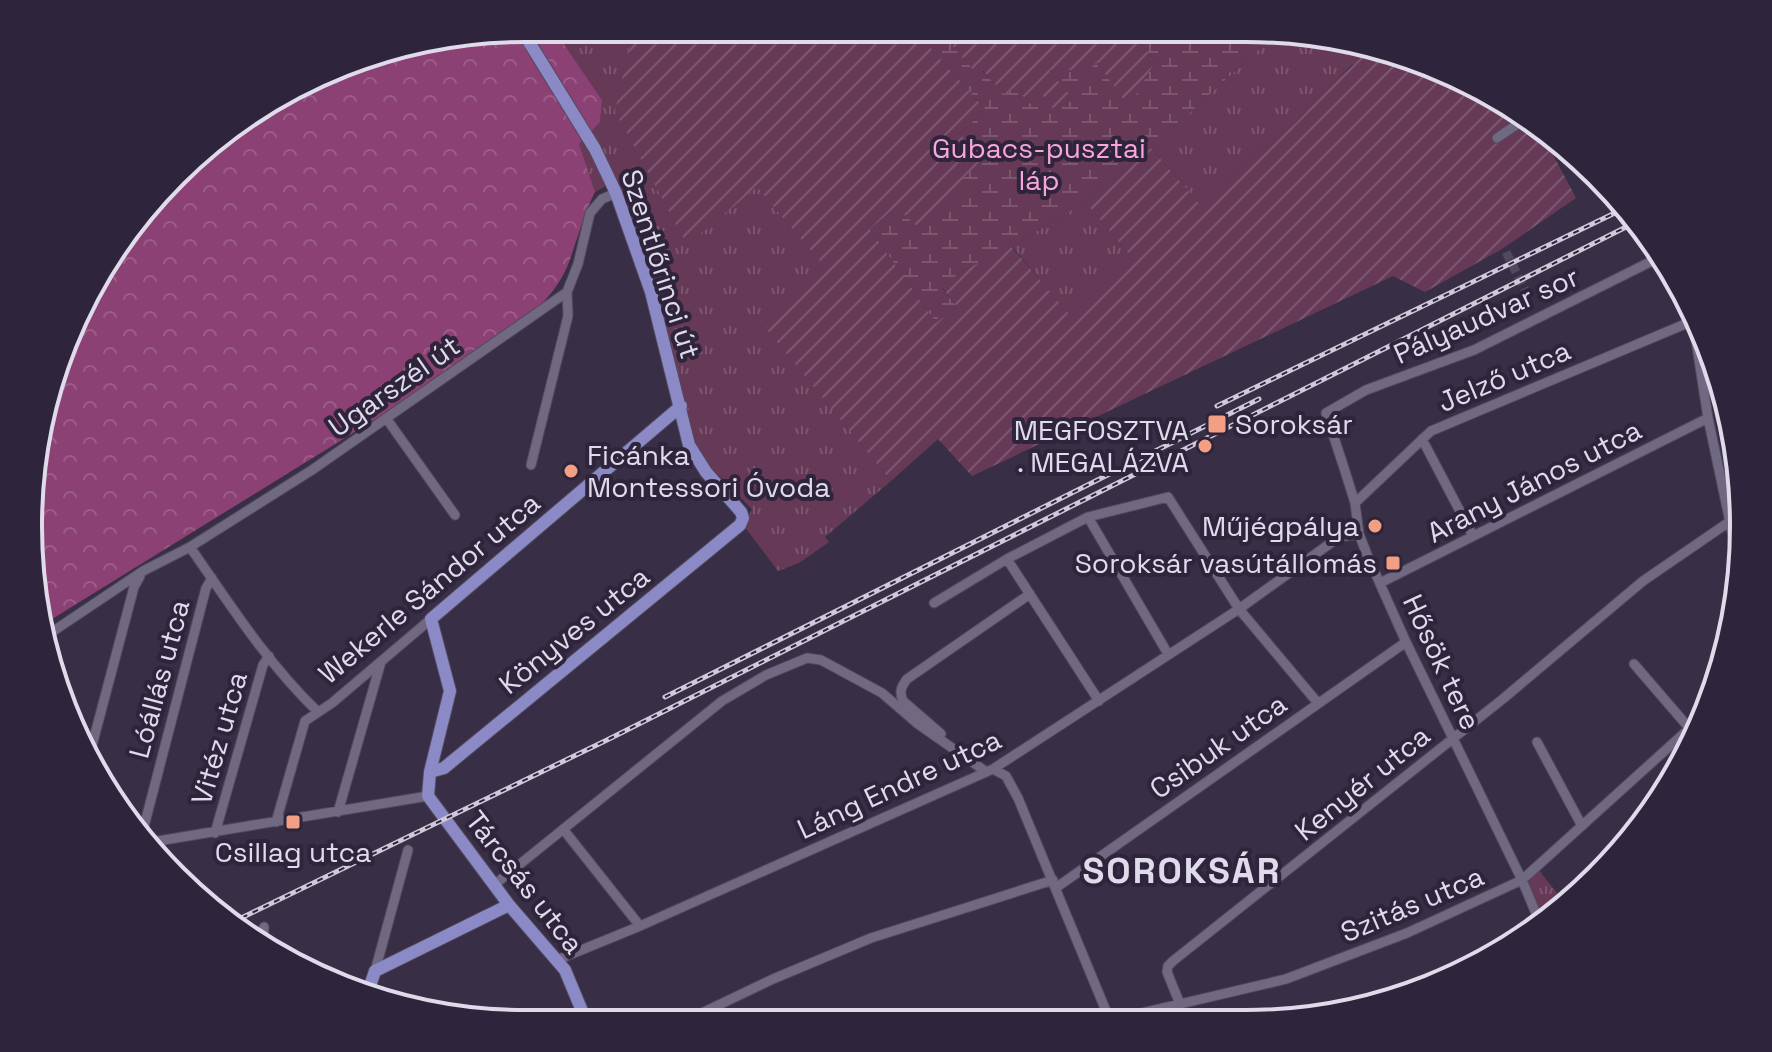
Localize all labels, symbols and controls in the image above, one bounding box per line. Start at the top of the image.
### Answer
park label: Gubacs-pusztai láp [932,130,1146,198]
street label: Szentlőrinci út [613,165,709,363]
street label: Pályaudvar sor [1388,258,1584,372]
street label: Ugarszél út [321,328,467,444]
street label: Jelző utca [1432,332,1576,420]
place label: Soroksár [1235,406,1353,442]
street label: Arany János utca [1421,411,1647,551]
place label: MEGFOSZTVA . MEGALÁZVA [1014,412,1189,480]
marker: Soroksár [1206,413,1228,435]
place label: Ficánka Montessori Óvoda [587,437,830,505]
marker: MEGFOSZTVA . MEGALÁZVA [1196,437,1214,455]
marker: Ficánka Montessori Óvoda [562,462,580,480]
street label: Wekerle Sándor utca [311,485,547,691]
place label: Műjégpálya [1202,508,1359,544]
marker: Műjégpálya [1366,517,1384,535]
place label: Soroksár vasútállomás [1075,545,1377,581]
marker: Soroksár vasútállomás [1384,554,1402,572]
street label: Könyves utca [491,558,657,702]
street label: Hősök tere [1395,588,1489,736]
street label: Lóállás utca [121,596,197,762]
street label: Vitéz utca [183,667,255,809]
street label: Csibuk utca [1142,686,1294,806]
street label: Kenyér utca [1287,717,1437,849]
street label: Láng Endre utca [791,721,1007,847]
street label: Tárcsás utca [458,803,592,961]
marker: Csillag utca [284,813,302,831]
place label: Csillag utca [215,834,371,870]
district label: SOROKSÁR [1083,848,1281,894]
street label: Szitás utca [1335,858,1489,950]

